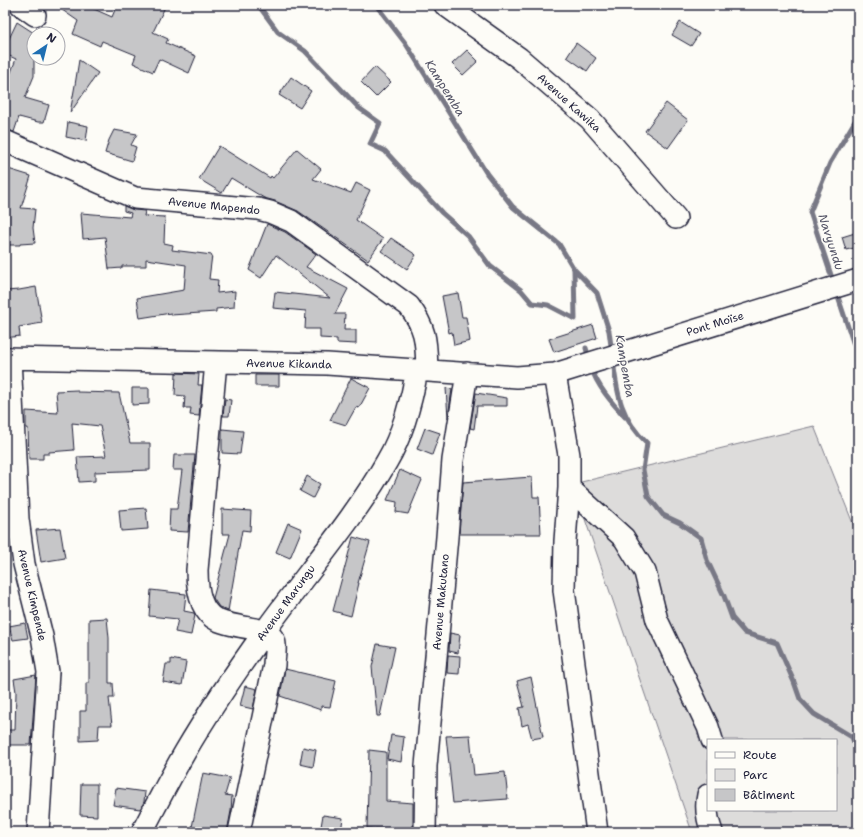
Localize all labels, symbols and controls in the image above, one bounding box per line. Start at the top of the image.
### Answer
north arrow [26,26,66,66]
text: N [44,30,60,47]
water label: Kampemba [421,57,469,119]
street label: Avenue Kawika [534,70,604,136]
street label: Avenue Mapendo [167,194,261,218]
water label: Navyundu [814,212,848,272]
street label: Pont Moïse [684,308,746,340]
water label: Kampemba [612,333,638,399]
street label: Avenue Kikanda [246,356,332,372]
street label: Avenue Kimpende [14,547,50,643]
street label: Avenue Makutano [429,553,453,651]
street label: Avenue Marungu [253,562,319,644]
legend [707,739,837,811]
text: Route [743,747,777,763]
text: Parc [743,767,768,783]
text: Bâtiment [743,787,795,803]

